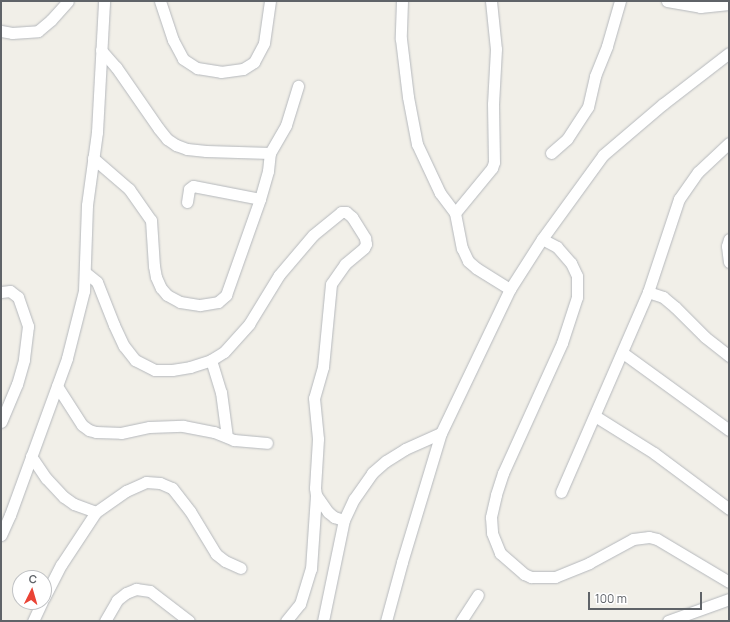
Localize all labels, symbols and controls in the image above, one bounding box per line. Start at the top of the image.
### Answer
north arrow [12,570,52,610]
text: С [28,571,38,586]
scale bar [590,584,704,610]
text: 100 m [595,590,627,607]

